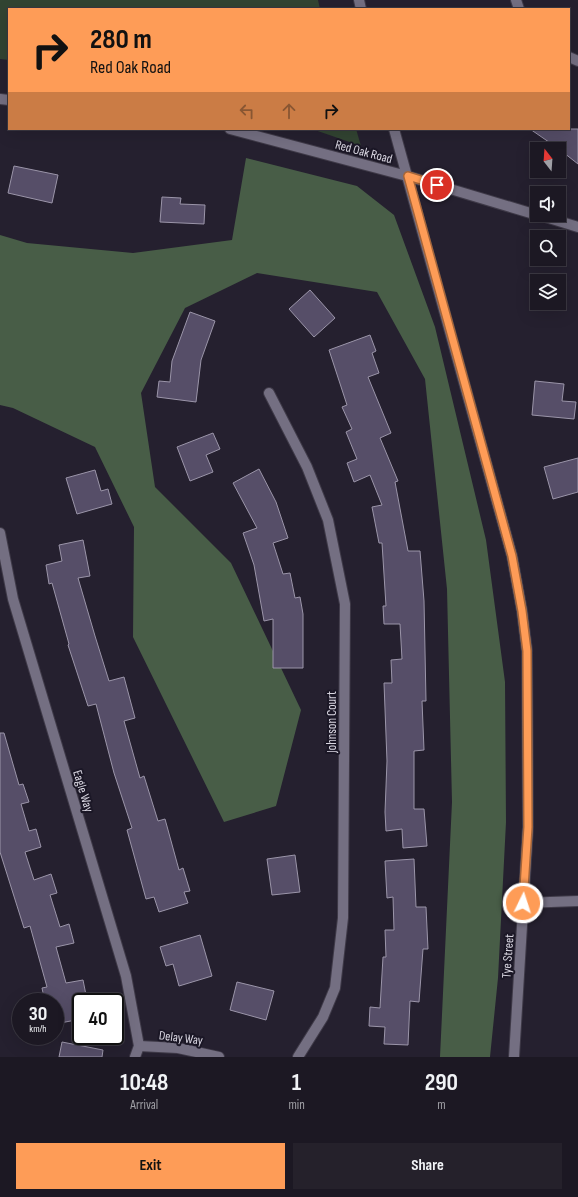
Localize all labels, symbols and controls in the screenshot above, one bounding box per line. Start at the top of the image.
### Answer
text: 280 m [90,23,152,56]
icon: right [24,24,76,76]
text: Red Oak Road [90,57,171,78]
icon: left [236,100,258,122]
icon: ahead [278,100,300,122]
icon: right [320,100,342,122]
street label: Red Oak Road [333,137,394,167]
north arrow [530,142,566,178]
map controls [530,142,566,310]
pin [420,168,454,202]
icon: arrive [426,174,448,196]
button: sound [530,186,566,222]
button: search [530,230,566,266]
button: layers [530,274,566,310]
street label: Johnson Court [324,691,340,754]
street label: Eagle Way [69,768,97,814]
position arrow [502,882,544,924]
street label: Tye Street [498,933,518,979]
speed limit sign: 40 [72,993,124,1045]
text: 30 [29,1002,47,1026]
text: km/h [29,1023,47,1035]
street label: Delay Way [158,1027,204,1049]
text: 10:48 [120,1068,168,1097]
text: 1 [292,1068,301,1097]
text: 290 [425,1068,458,1097]
text: Arrival [130,1097,158,1113]
text: min [288,1097,305,1113]
text: m [437,1097,446,1113]
button: Exit [16,1143,285,1189]
button: Share [293,1143,562,1189]

